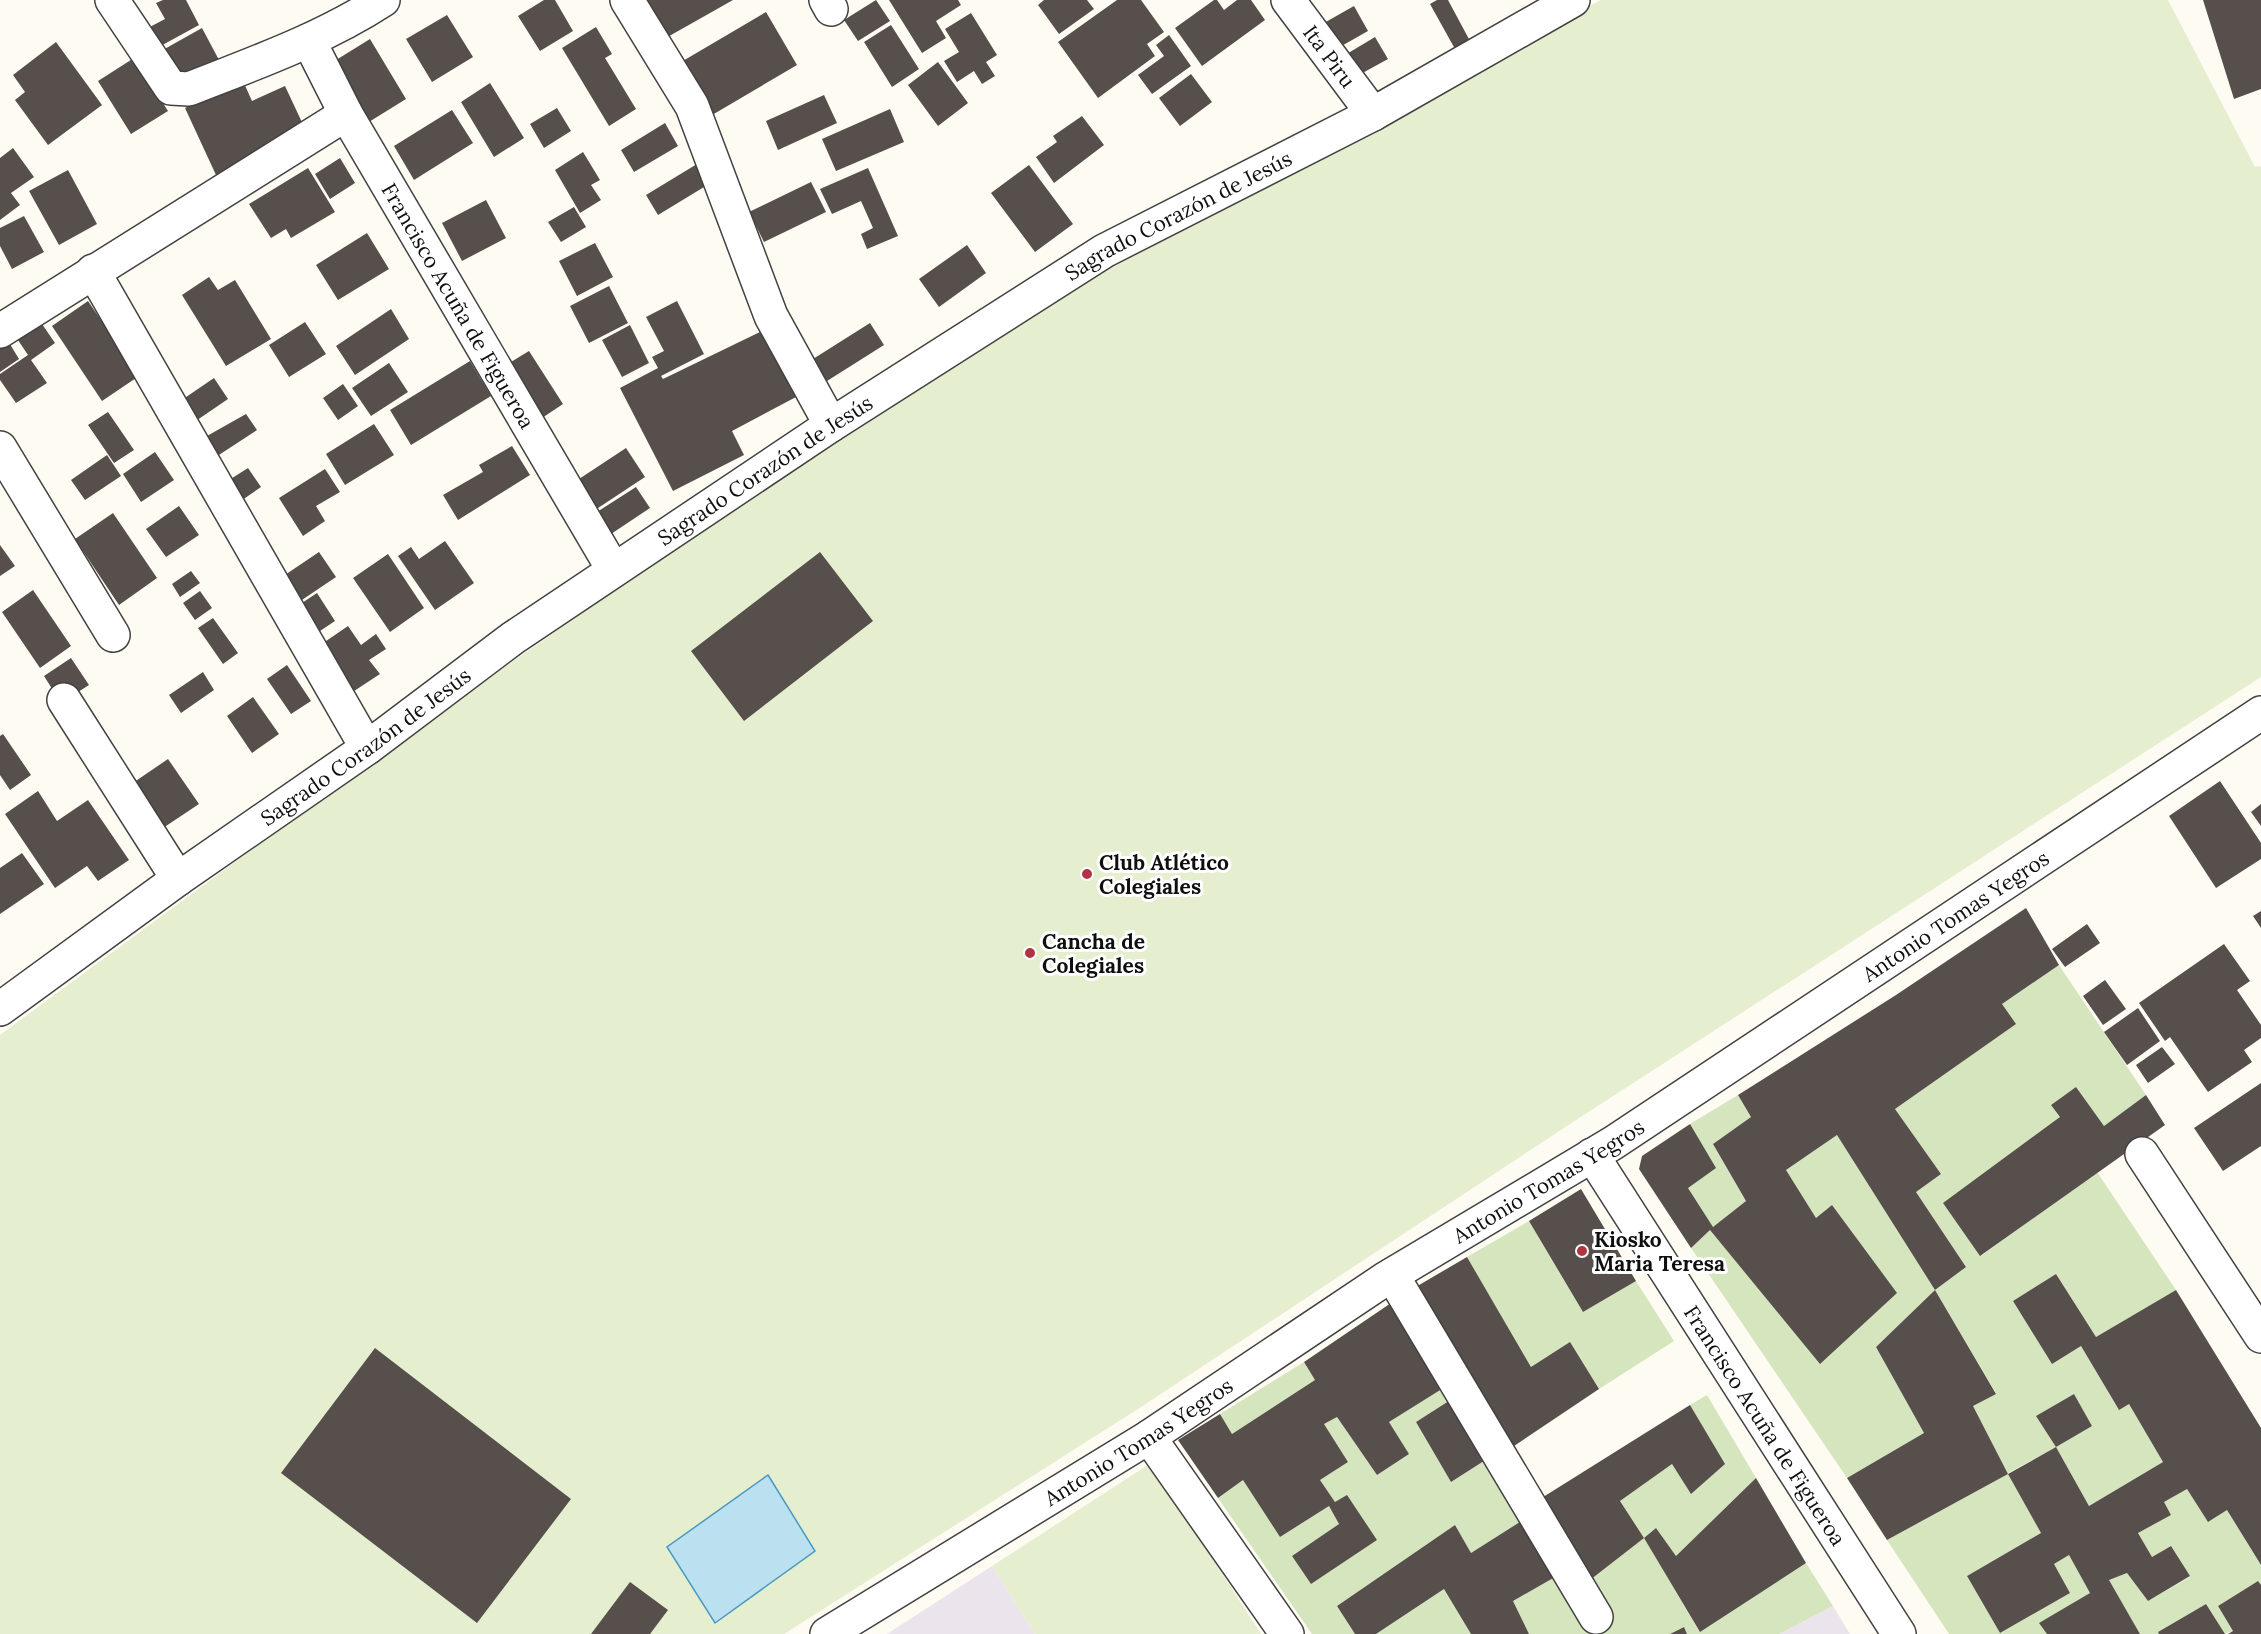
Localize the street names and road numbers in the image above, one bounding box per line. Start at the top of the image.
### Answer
street label: Ita Piru [1298,19,1362,93]
street label: Sagrado Corazón de Jesús [1060,144,1296,286]
street label: Francisco Acuña de Figueroa [376,178,541,433]
street label: Sagrado Corazón de Jesús [652,389,878,551]
street label: Sagrado Corazón de Jesús [255,661,476,831]
street label: Antonio Tomas Yegros [1856,844,2054,988]
street label: Antonio Tomas Yegros [1447,1113,1649,1249]
street label: Francisco Acuña de Figueroa [1678,1300,1852,1551]
street label: Antonio Tomas Yegros [1038,1371,1238,1512]

